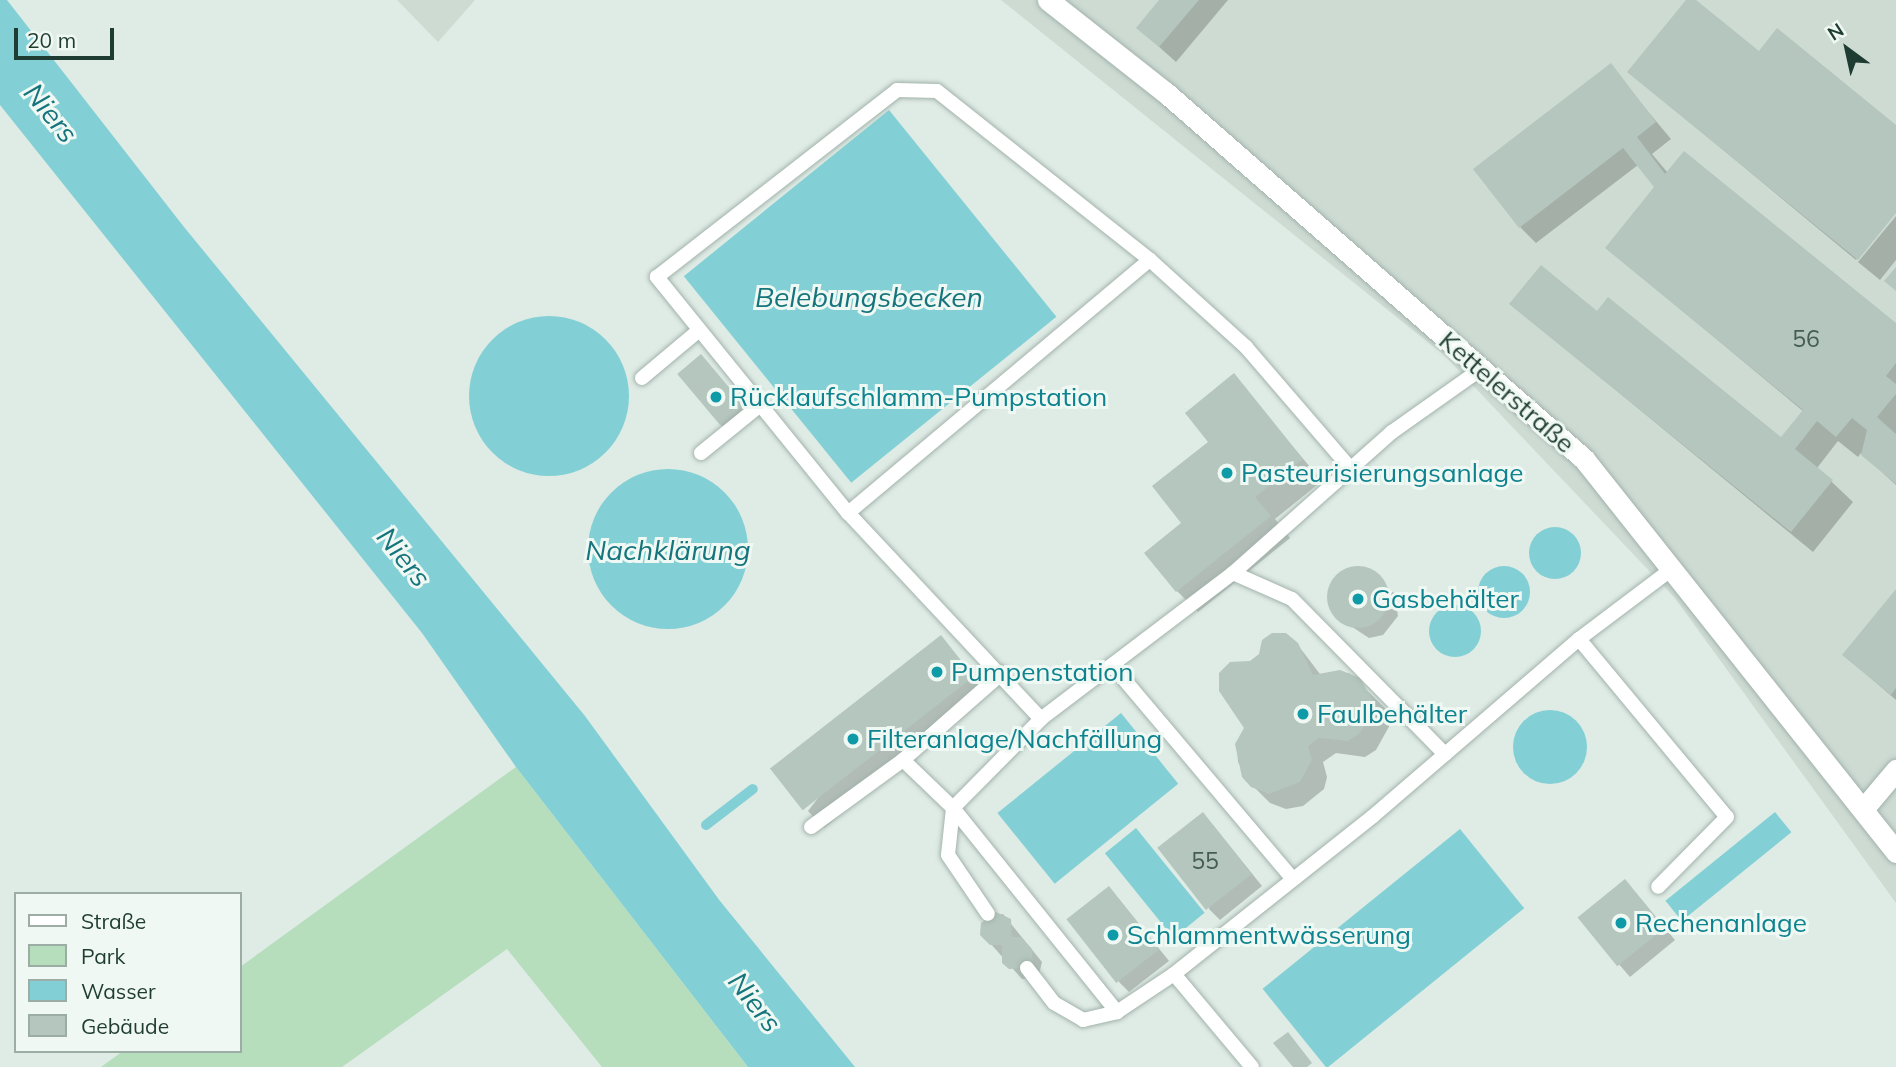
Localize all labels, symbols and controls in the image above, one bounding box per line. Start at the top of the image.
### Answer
scale bar [18,14,117,58]
north arrow [1812,14,1882,84]
text: N [1823,17,1848,45]
text: 20 m [27,27,76,53]
water label: Niers [17,77,85,149]
water label: Belebungsbecken [755,280,983,314]
street label: Kettelerstraße [1433,325,1581,459]
house number: 56 [1792,325,1820,353]
place label: Rücklaufschlamm-Pumpstation [730,381,1107,413]
marker: Rücklaufschlamm-Pumpstation [708,389,724,405]
place label: Pasteurisierungsanlage [1241,457,1523,489]
marker: Pasteurisierungsanlage [1219,465,1235,481]
water label: Niers [370,521,438,593]
water label: Nachklärung [585,533,751,567]
place label: Gasbehälter [1372,583,1519,615]
marker: Gasbehälter [1350,591,1366,607]
place label: Pumpenstation [951,656,1133,688]
marker: Pumpenstation [929,664,945,680]
place label: Faulbehälter [1317,698,1467,730]
marker: Faulbehälter [1295,706,1311,722]
place label: Filteranlage/Nachfällung [867,723,1162,755]
marker: Filteranlage/Nachfällung [845,731,861,747]
house number: 55 [1191,847,1219,875]
legend [14,892,242,1053]
place label: Rechenanlage [1635,907,1807,939]
text: Straße [81,908,146,934]
marker: Rechenanlage [1613,915,1629,931]
place label: Schlammentwässerung [1127,919,1411,951]
marker: Schlammentwässerung [1105,927,1121,943]
text: Park [81,943,125,969]
water label: Niers [721,965,789,1039]
text: Wasser [81,978,156,1004]
text: Gebäude [81,1013,169,1039]

